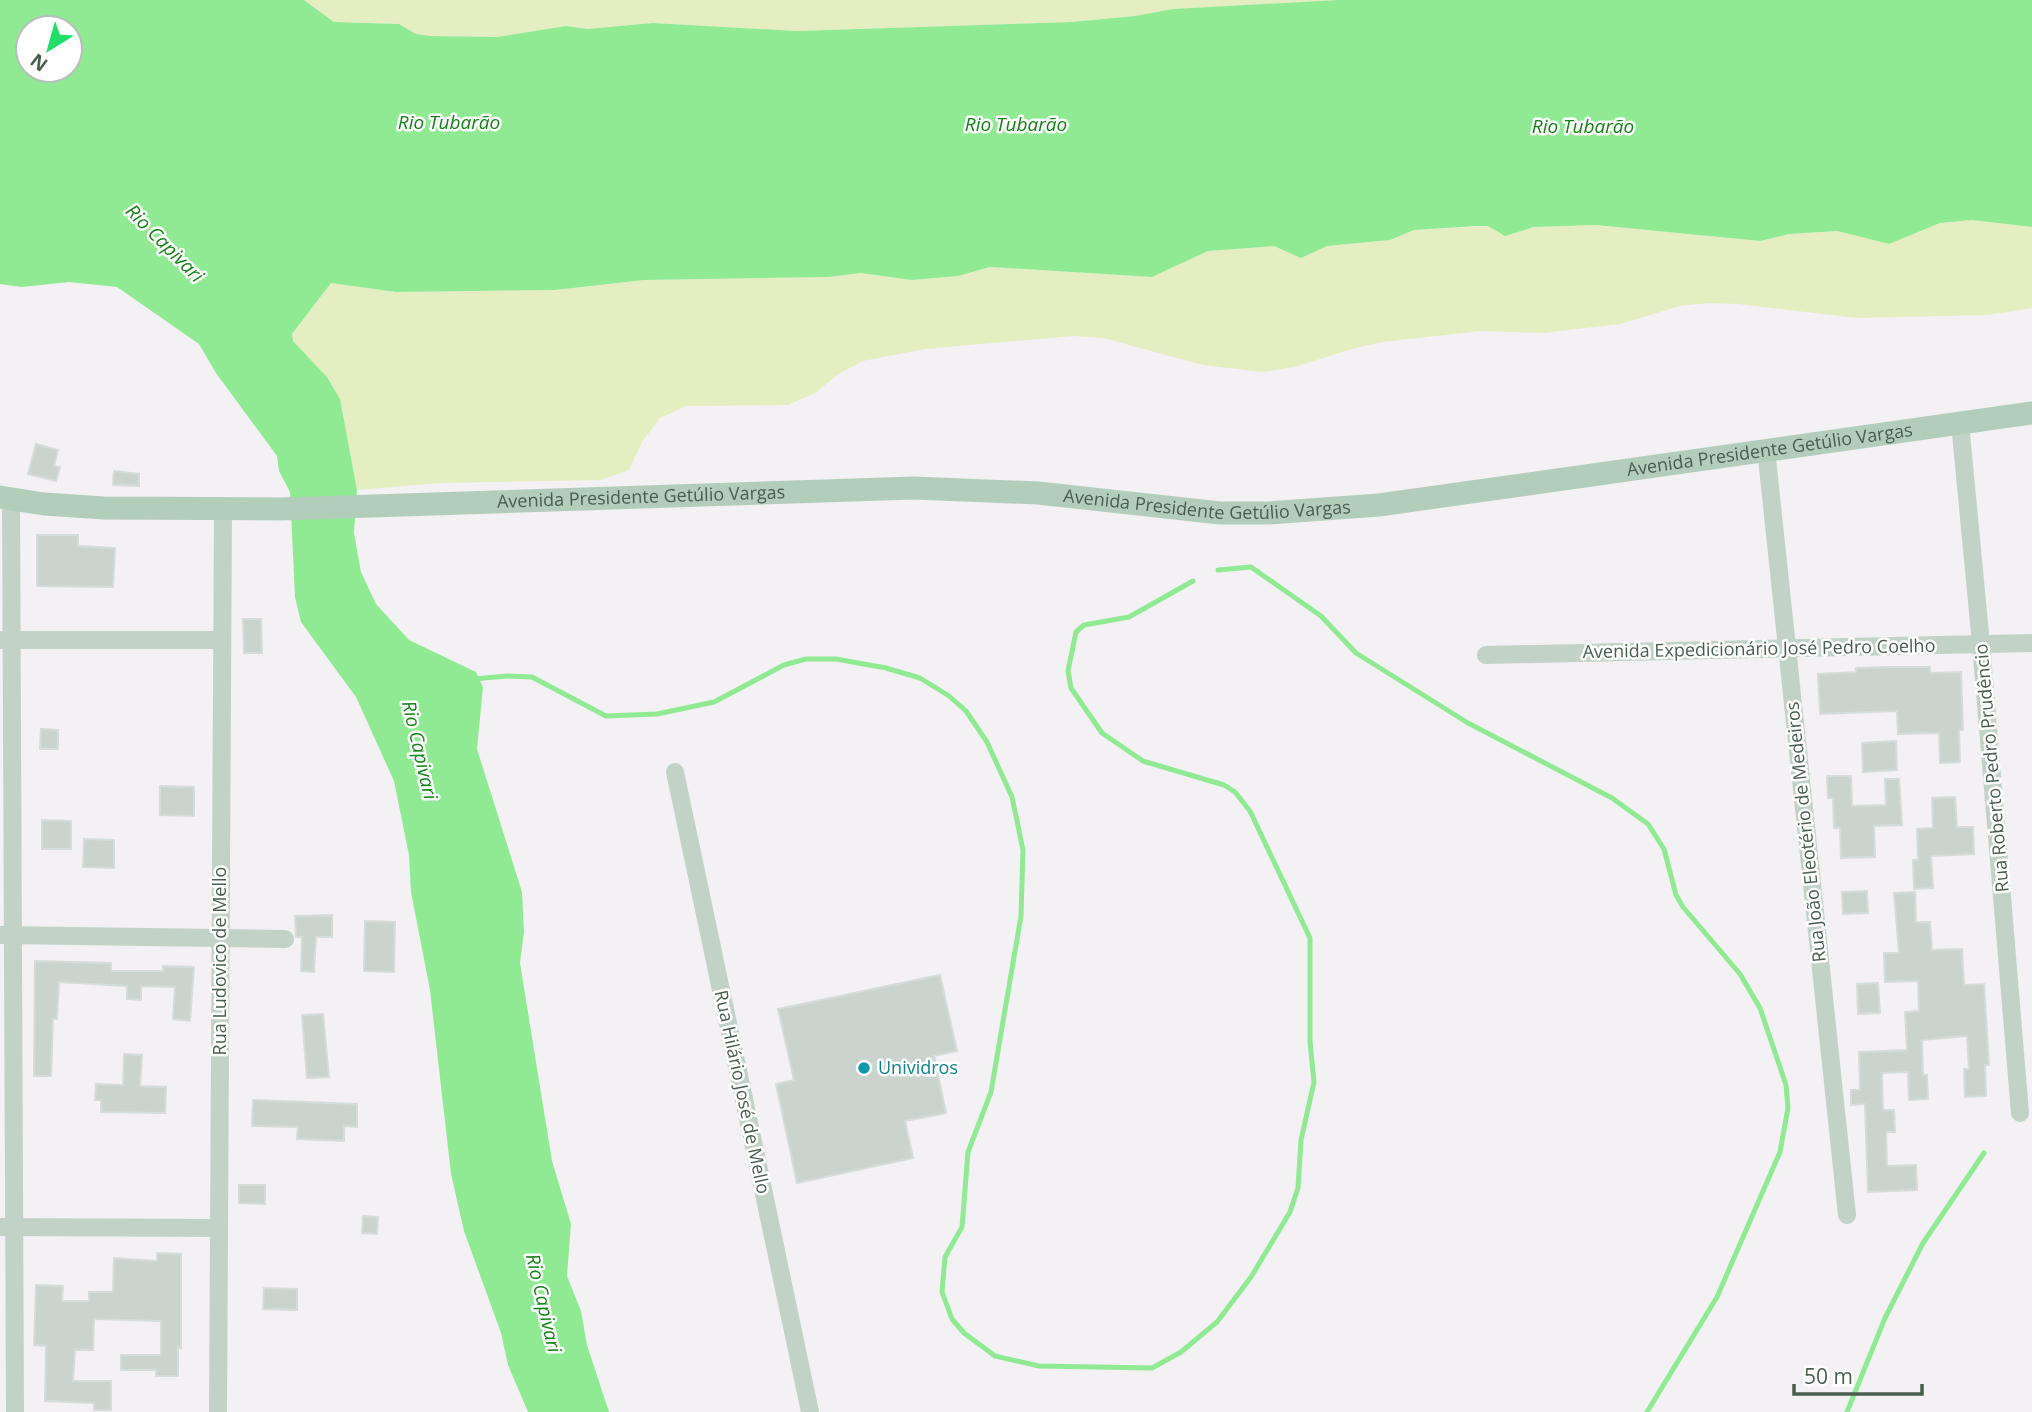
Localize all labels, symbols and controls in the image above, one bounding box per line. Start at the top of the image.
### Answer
north arrow [14,14,84,84]
text: N [25,48,53,78]
water label: Rio Tubarão [398,109,500,135]
water label: Rio Tubarão [965,111,1067,137]
water label: Rio Tubarão [1532,113,1634,139]
water label: Rio Capivari [120,198,211,289]
street label: Avenida Presidente Getúlio Vargas [1625,417,1914,481]
street label: Avenida Presidente Getúlio Vargas [497,479,786,513]
street label: Avenida Presidente Getúlio Vargas [1062,483,1352,524]
street label: Avenida Expedicionário José Pedro Coelho [1582,633,1936,663]
street label: Rua Roberto Pedro Prudêncio [1968,643,2014,893]
water label: Rio Capivari [396,698,444,803]
street label: Rua João Eleotério de Medeiros [1779,701,1831,964]
street label: Rua Ludovico de Mello [207,867,231,1055]
street label: Rua Hilário José de Mello [710,988,776,1196]
place label: Unividros [878,1055,958,1079]
marker: Unividros [856,1060,872,1076]
water label: Rio Capivari [520,1251,568,1356]
scale bar [1794,1352,1922,1396]
text: 50 m [1804,1362,1853,1390]

